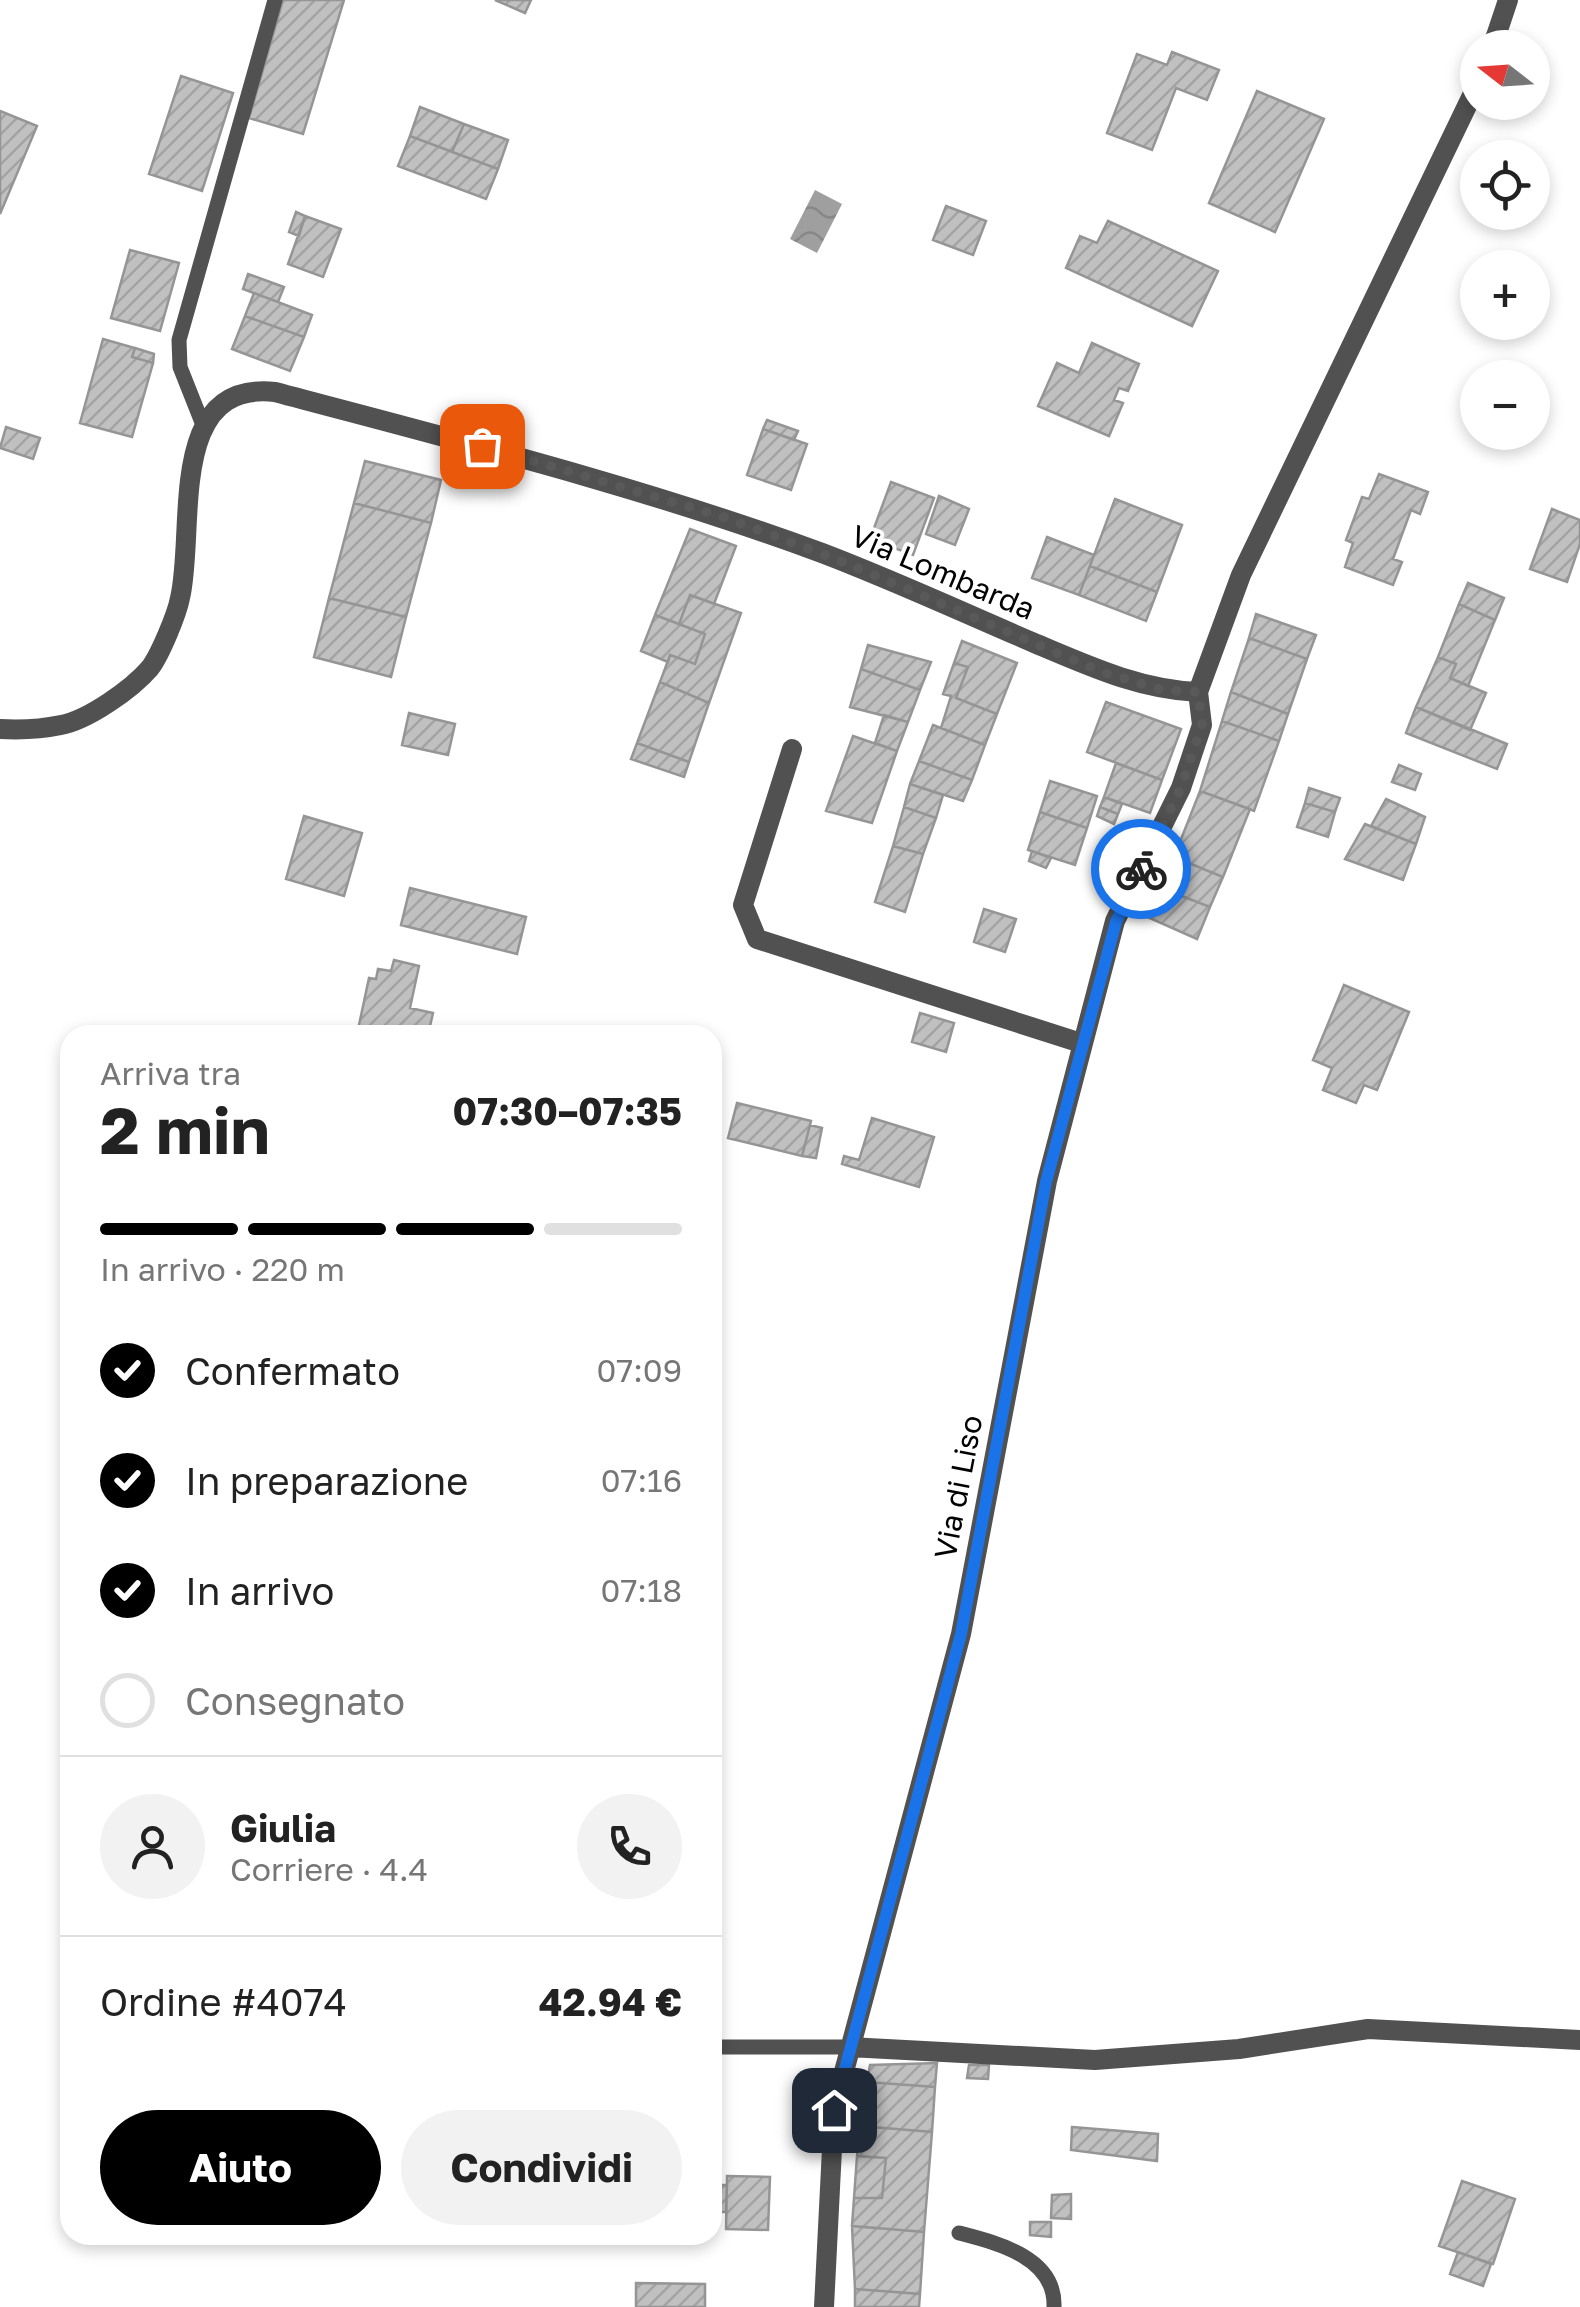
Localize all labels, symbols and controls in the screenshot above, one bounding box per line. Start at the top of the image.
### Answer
north arrow [1460,30,1550,120]
map controls [1460,30,1550,450]
button: locate [1460,140,1550,230]
button: + [1460,250,1550,340]
button: − [1460,360,1550,450]
pin [440,404,525,489]
icon: bag [455,419,510,474]
street label: Via Lombarda [846,517,1040,627]
courier [1091,819,1191,919]
icon: bike [1114,842,1169,897]
text: Arriva tra [100,1054,241,1092]
text: 07:30–07:35 [452,1088,682,1133]
text: 2 min [100,1090,270,1168]
text: In arrivo · 220 m [100,1250,345,1288]
icon: check [100,1343,155,1398]
text: Confermato [185,1348,400,1393]
text: 07:09 [596,1351,682,1389]
street label: Via di Liso [926,1412,990,1562]
icon: check [100,1453,155,1508]
text: In preparazione [185,1458,468,1503]
text: 07:16 [601,1461,682,1499]
icon: check [100,1563,155,1618]
text: In arrivo [185,1568,334,1613]
text: 07:18 [601,1571,682,1609]
text: Consegnato [185,1678,405,1723]
button: person [100,1794,205,1899]
button: phone [577,1794,682,1899]
text: Giulia [230,1805,336,1850]
text: Corriere · 4.4 [230,1850,428,1888]
text: Ordine #4074 [100,1979,347,2024]
text: 42.94 € [539,1979,682,2024]
pin [792,2068,877,2153]
icon: home [807,2083,862,2138]
button: Aiuto [100,2110,381,2225]
button: Condividi [401,2110,682,2225]

